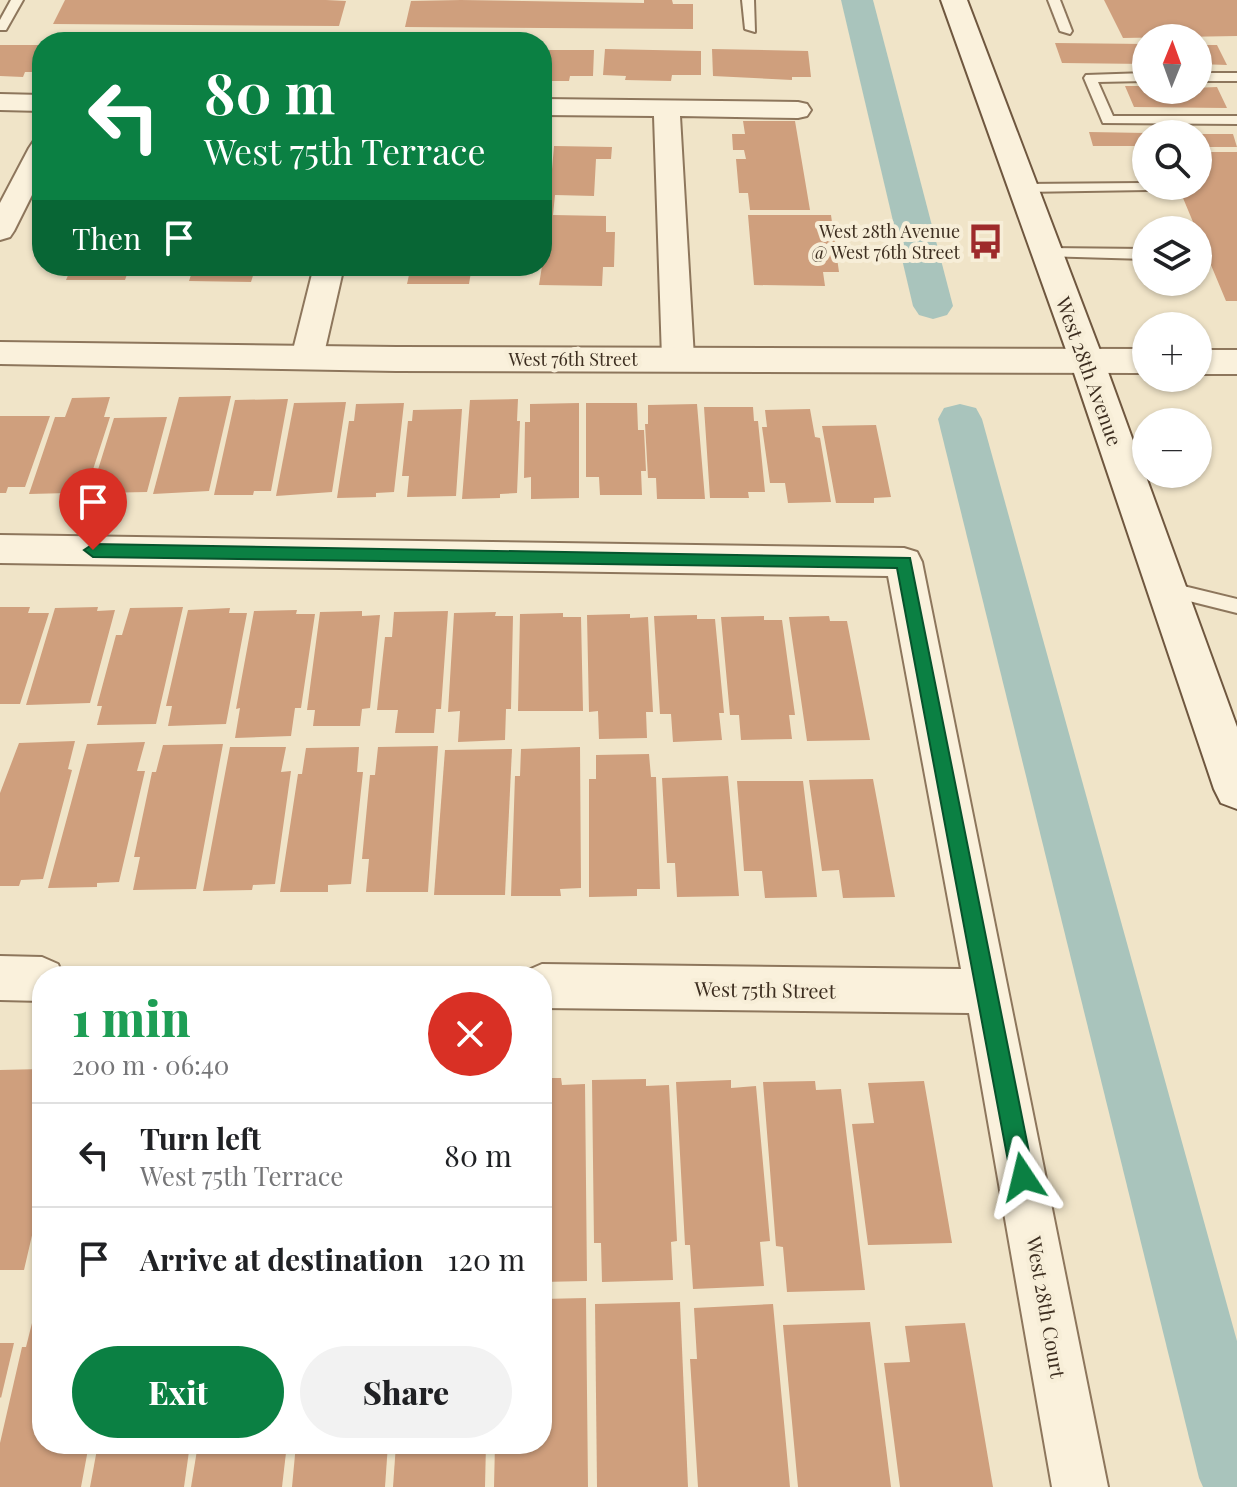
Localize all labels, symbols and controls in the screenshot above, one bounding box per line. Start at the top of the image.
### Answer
north arrow [1132,24,1212,104]
map controls [1132,24,1212,488]
text: 80 m [204,54,335,129]
icon: left [72,64,176,168]
button: search [1132,120,1212,200]
text: West 75th Terrace [204,126,486,174]
icon: arrive [157,216,201,260]
button: layers [1132,216,1212,296]
text: Then [72,218,141,258]
place label: West 28th Avenue @ West 76th Street [811,219,961,264]
bus stop icon: West 28th Avenue @ West 76th Street [967,222,1005,260]
street label: West 28th Avenue [1050,292,1129,449]
button: + [1132,312,1212,392]
street label: West 76th Street [507,347,638,371]
button: − [1132,408,1212,488]
pin [59,468,127,550]
icon: arrive [71,480,115,524]
street label: West 75th Street [693,974,837,1004]
text: 1 min [72,985,190,1049]
button: close [428,992,512,1076]
text: 200 m · 06:40 [72,1047,229,1082]
text: Turn left [140,1118,261,1158]
icon: left [72,1133,116,1177]
text: 80 m [444,1135,512,1175]
position arrow [981,1135,1065,1219]
text: West 75th Terrace [140,1158,344,1193]
street label: West 28th Court [1021,1233,1073,1381]
icon: arrive [72,1237,116,1281]
text: Arrive at destination [140,1239,423,1279]
text: 120 m [447,1239,525,1279]
button: Exit [72,1346,284,1438]
button: Share [300,1346,512,1438]

